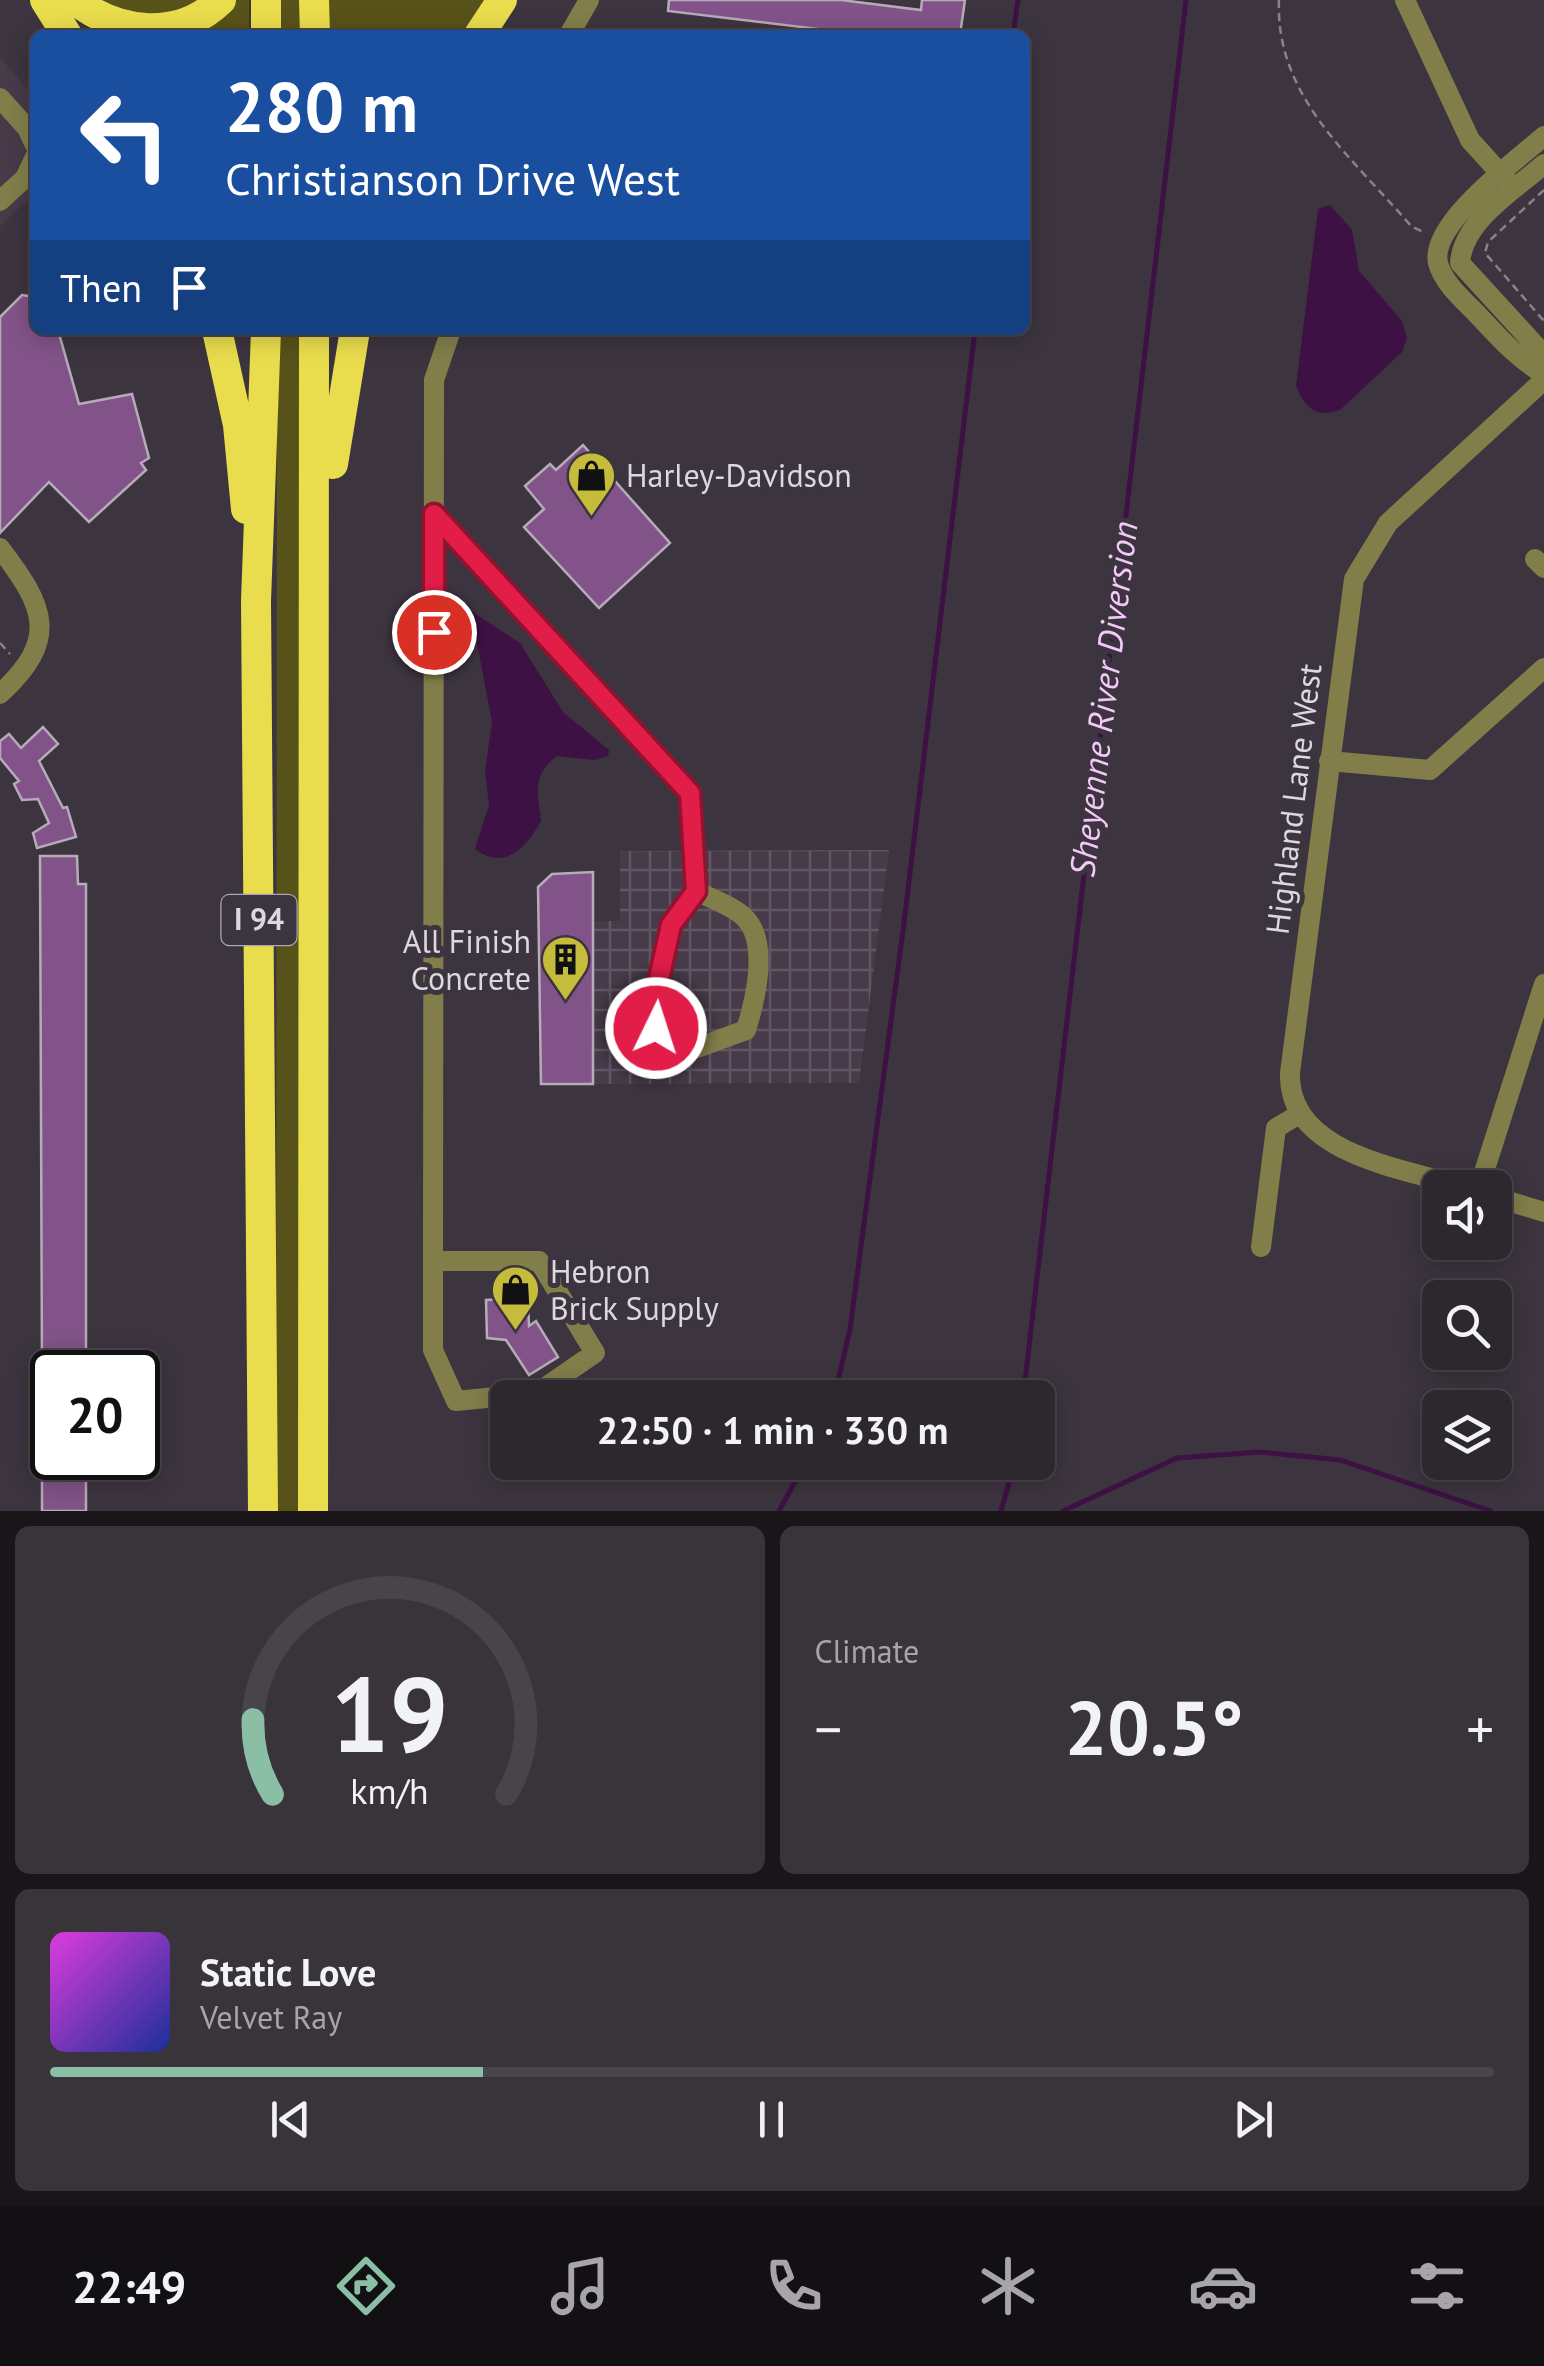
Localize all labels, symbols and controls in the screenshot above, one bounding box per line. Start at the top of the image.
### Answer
text: 280 m [225,61,418,151]
icon: left [60,70,190,200]
text: Christianson Drive West [225,149,680,207]
icon: arrive [162,260,217,315]
text: Then [60,263,142,312]
shop icon: Harley-Davidson [565,450,617,518]
place label: Harley-Davidson [626,454,852,496]
water label: Sheyenne River Diversion [1058,518,1148,879]
pin [392,590,477,675]
icon: arrive [407,605,462,660]
street label: Highland Lane West [1256,661,1330,937]
road number: I 94 [222,895,296,945]
place label: All Finish Concrete [403,920,531,999]
building icon: All Finish Concrete [540,934,592,1002]
position arrow [604,976,708,1080]
map controls [1422,1170,1512,1480]
button: sound [1422,1170,1512,1260]
place label: Hebron Brick Supply [550,1250,719,1329]
shop icon: Hebron Brick Supply [489,1264,541,1332]
button: search [1422,1280,1512,1370]
speed limit sign: 20 [30,1350,160,1480]
button: layers [1422,1390,1512,1480]
text: 22:50 · 1 min · 330 m [597,1405,948,1454]
text: Climate [815,1630,919,1672]
text: 19 [331,1646,449,1781]
text: 20.5° [1065,1679,1244,1776]
text: − [815,1693,842,1764]
text: + [1466,1693,1494,1764]
text: km/h [351,1768,429,1814]
text: Static Love [200,1947,376,1996]
text: Velvet Ray [200,1996,342,2038]
icon: previous [263,2092,318,2147]
icon: pause [744,2092,799,2147]
icon: next [1226,2092,1281,2147]
icon: directions [331,2251,401,2321]
icon: music [545,2251,615,2321]
icon: phone [759,2251,829,2321]
icon: climate [973,2251,1043,2321]
icon: car [1188,2251,1258,2321]
icon: filters [1402,2251,1472,2321]
text: 22:49 [72,2257,186,2315]

